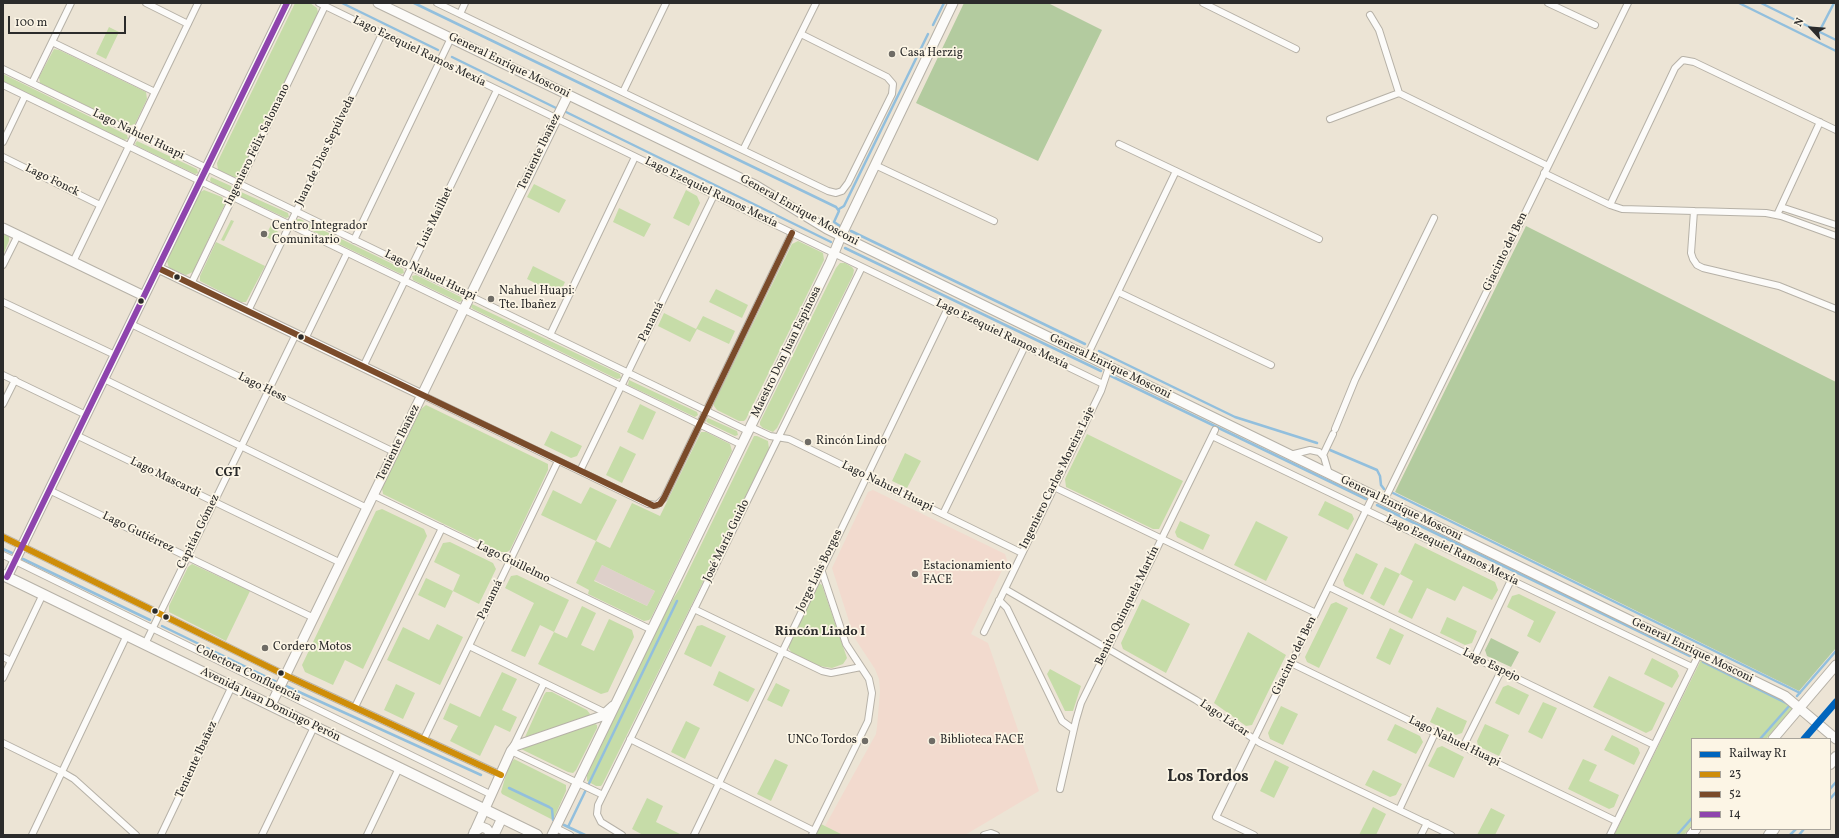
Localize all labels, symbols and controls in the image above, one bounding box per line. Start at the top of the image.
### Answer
scale bar [10,8,128,34]
north arrow [1791,8,1831,48]
street label: Lago Ezequiel Ramos Mexía [350,13,488,91]
text: 100 m [15,15,47,31]
text: N [1791,16,1808,29]
street label: General Enrique Mosconi [446,30,572,102]
place label: Casa Herzig [900,47,963,61]
marker: Casa Herzig [887,49,897,59]
street label: Ingeniero Félix Salomano [222,82,294,208]
street label: Juan de Dios Sepúlveda [293,93,359,209]
street label: Lago Nahuel Huapi [90,107,186,163]
street label: Teniente Ibañez [515,111,565,193]
street label: Lago Ezequiel Ramos Mexía [642,154,780,232]
street label: Lago Fonck [22,162,82,200]
street label: General Enrique Mosconi [737,172,861,250]
street label: Luis Mailhet [415,185,457,251]
street label: Giacinto del Ben [1481,210,1531,294]
place label: Centro Integrador Comunitario [272,220,367,248]
marker: Centro Integrador Comunitario [259,229,269,239]
street label: Lago Nahuel Huapi [382,248,478,304]
unlabelled marker [172,272,182,282]
street label: Maestro Don Juan Espinosa [749,284,825,420]
place label: Nahuel Huapi: Tte. Ibañez [499,285,575,313]
marker: Nahuel Huapi: Tte. Ibañez [486,294,496,304]
unlabelled marker [136,296,146,306]
street label: Lago Ezequiel Ramos Mexía [933,296,1071,374]
street label: Panamá [636,300,668,344]
street label: General Enrique Mosconi [1047,331,1173,403]
unlabelled marker [296,332,306,342]
street label: Lago Hess [235,370,289,406]
street label: Teniente Ibañez [374,402,424,484]
street label: Ingeniero Carlos Moreira Laje [1017,404,1099,552]
place label: Rincón Lindo [816,435,887,449]
marker: Rincón Lindo [803,437,813,447]
street label: Lago Mascardi [127,455,203,501]
street label: Lago Nahuel Huapi [839,459,935,515]
district label: CGT [215,466,241,482]
street label: General Enrique Mosconi [1338,473,1464,545]
street label: Capitán Gómez [175,492,223,572]
street label: José María Guido [701,497,753,585]
street label: Lago Gutiérrez [100,509,176,557]
street label: Lago Ezequiel Ramos Mexía [1383,512,1521,590]
street label: Jorge Luis Borges [794,527,846,615]
street label: Lago Guillelmo [474,539,552,587]
street label: Benito Quinquela Martín [1093,544,1163,668]
place label: Estacionamiento FACE [923,560,1012,588]
marker: Estacionamiento FACE [910,569,920,579]
street label: Panamá [475,578,507,622]
unlabelled marker [150,606,160,616]
unlabelled marker [161,612,171,622]
street label: Giacinto del Ben [1270,614,1320,698]
street label: General Enrique Mosconi [1629,615,1755,687]
district label: Rincón Lindo I [775,625,865,641]
place label: Cordero Motos [273,641,351,655]
street label: Colectora Confluencia [193,642,303,706]
marker: Cordero Motos [260,643,270,653]
street label: Lago Espejo [1460,646,1522,686]
street label: Avenida Juan Domingo Perón [198,665,342,745]
unlabelled marker [276,668,286,678]
street label: Lago Lácar [1196,697,1252,741]
street label: Lago Nahuel Huapi [1406,714,1502,770]
street label: Teniente Ibañez [173,719,221,801]
place label: UNCo Tordos [787,734,857,748]
place label: Biblioteca FACE [940,734,1024,748]
marker: UNCo Tordos [860,736,870,746]
marker: Biblioteca FACE [927,736,937,746]
legend [1691,738,1831,830]
text: Railway R1 [1729,746,1787,762]
text: 23 [1729,766,1741,782]
district label: Los Tordos [1167,768,1249,788]
text: 52 [1729,786,1741,802]
text: 14 [1729,806,1741,822]

